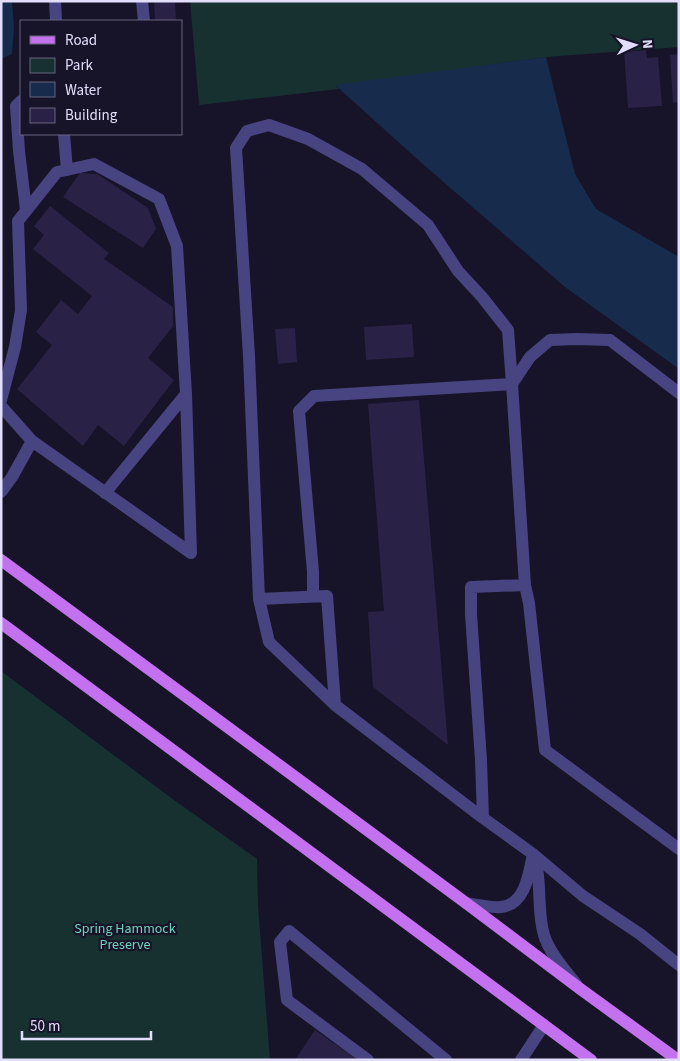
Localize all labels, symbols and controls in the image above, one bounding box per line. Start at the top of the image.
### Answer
legend [20,20,182,135]
north arrow [610,20,660,70]
text: Road [65,30,97,51]
text: N [637,39,657,50]
text: Park [65,55,94,76]
text: Water [65,80,102,101]
text: Building [65,105,118,126]
park label: Spring Hammock Preserve [74,919,176,955]
scale bar [22,1008,151,1040]
text: 50 m [30,1016,60,1037]

